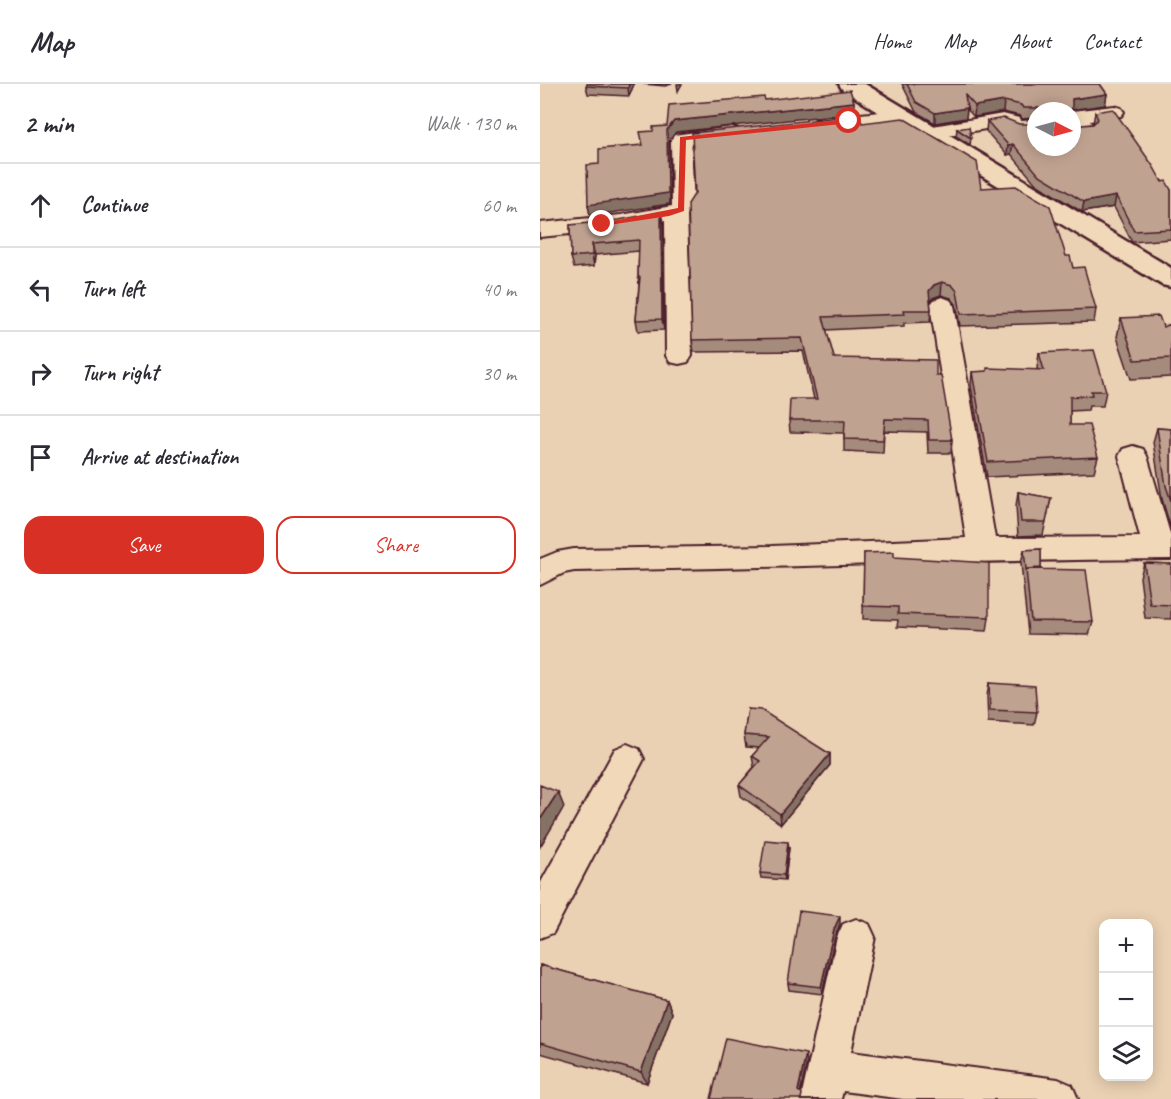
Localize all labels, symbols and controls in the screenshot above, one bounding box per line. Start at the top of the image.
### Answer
text: Map [30,24,73,59]
text: Home [873,28,911,54]
text: Map [944,28,976,54]
text: About [1009,28,1051,54]
text: Contact [1084,28,1141,54]
north arrow [1027,102,1081,156]
text: 2 min [24,107,74,140]
route start [835,107,861,133]
text: Walk · 130 m [426,111,516,136]
icon: ahead [24,189,57,222]
text: Continue [81,191,147,219]
text: 60 m [482,193,516,218]
route end [588,210,614,236]
icon: left [24,273,57,306]
text: Turn left [81,275,145,303]
text: 40 m [482,277,516,302]
icon: right [24,357,57,390]
text: Turn right [81,359,158,387]
text: 30 m [482,361,516,386]
icon: arrive [24,441,57,474]
text: Arrive at destination [81,443,238,471]
button: Save [24,516,264,574]
button: Share [276,516,516,574]
map controls [1099,919,1153,1081]
button: + [1099,919,1153,973]
button: − [1099,973,1153,1027]
button: layers [1099,1027,1153,1081]

